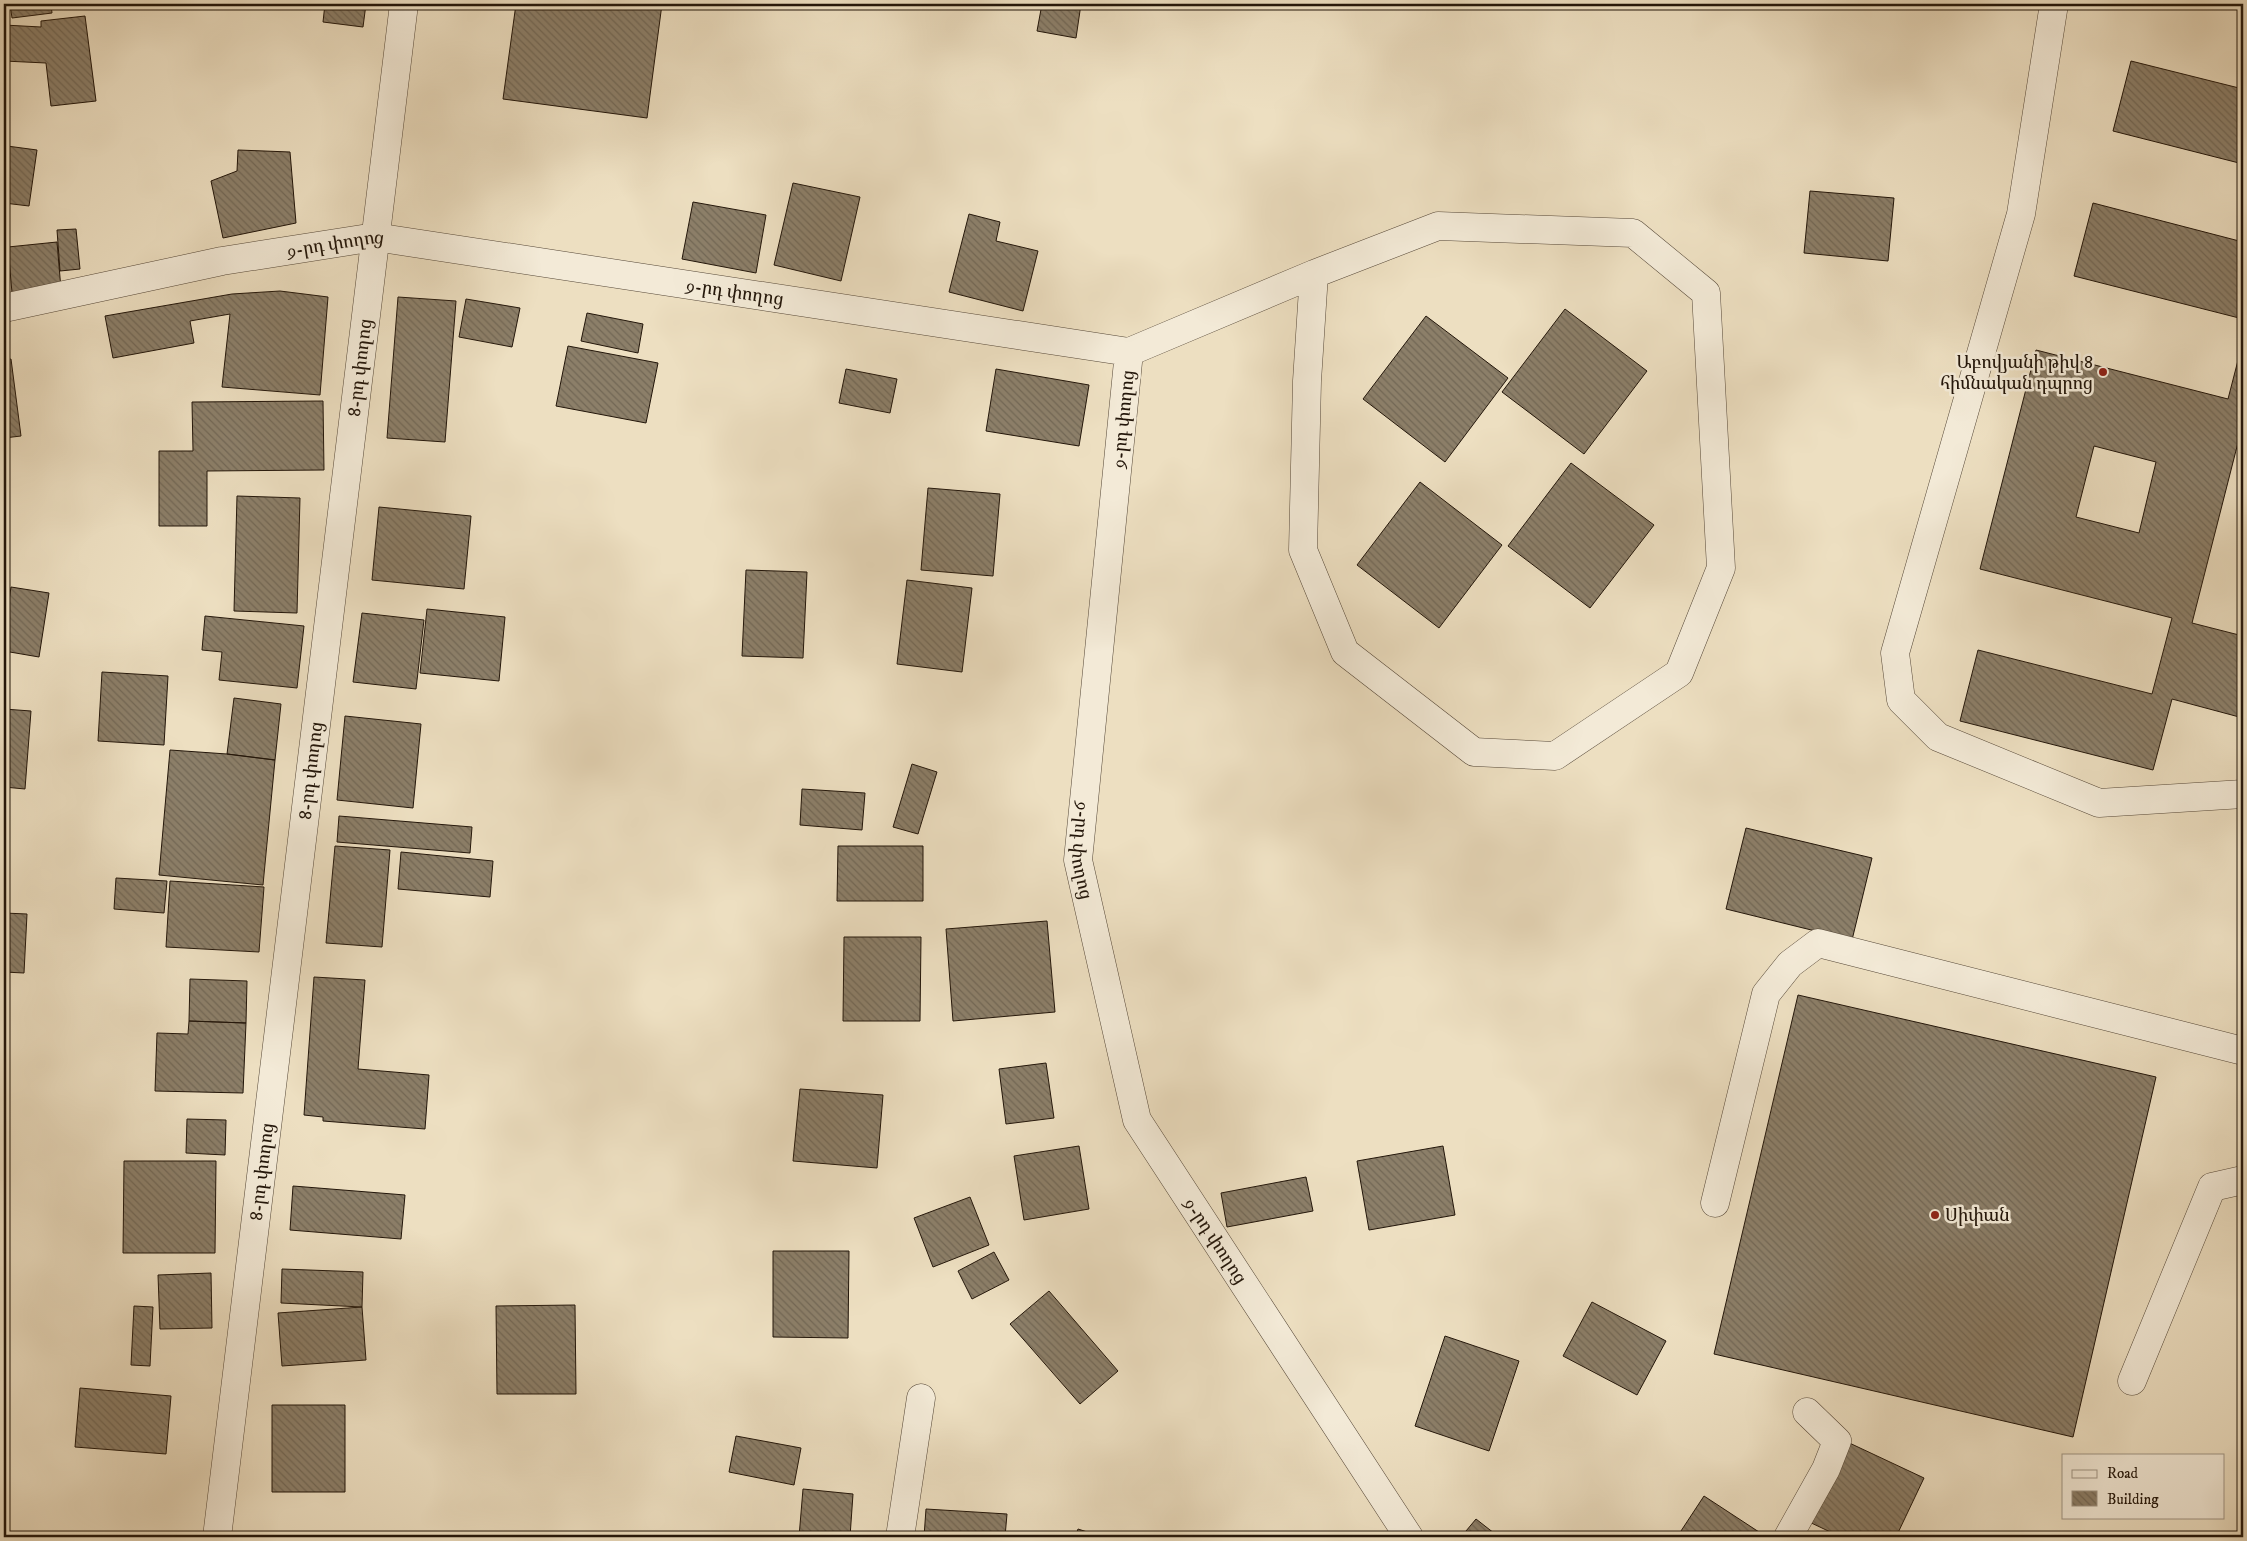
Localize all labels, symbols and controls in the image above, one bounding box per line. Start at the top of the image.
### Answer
street label: 9-րդ փողոց [284,227,386,263]
street label: 9-րդ փողոց [683,274,785,311]
street label: 8-րդ փողոց [344,318,378,418]
place label: Աբովյանի թիվ 8 հիմնական դպրոց [1940,352,2093,395]
marker: Աբովյանի թիվ 8 հիմնական դպրոց [2097,366,2109,378]
street label: 9-րդ փողոց [1108,369,1140,470]
street label: 8-րդ փողոց [295,721,328,821]
street label: 9-րդ փողոց [1066,800,1097,902]
street label: 8-րդ փողոց [246,1122,279,1222]
street label: 9-րդ փողոց [1178,1193,1251,1289]
place label: Սիփան [1945,1205,2010,1227]
marker: Սիփան [1929,1209,1941,1221]
legend [2062,1454,2224,1518]
text: Road [2107,1464,2139,1483]
text: Building [2107,1490,2159,1509]

